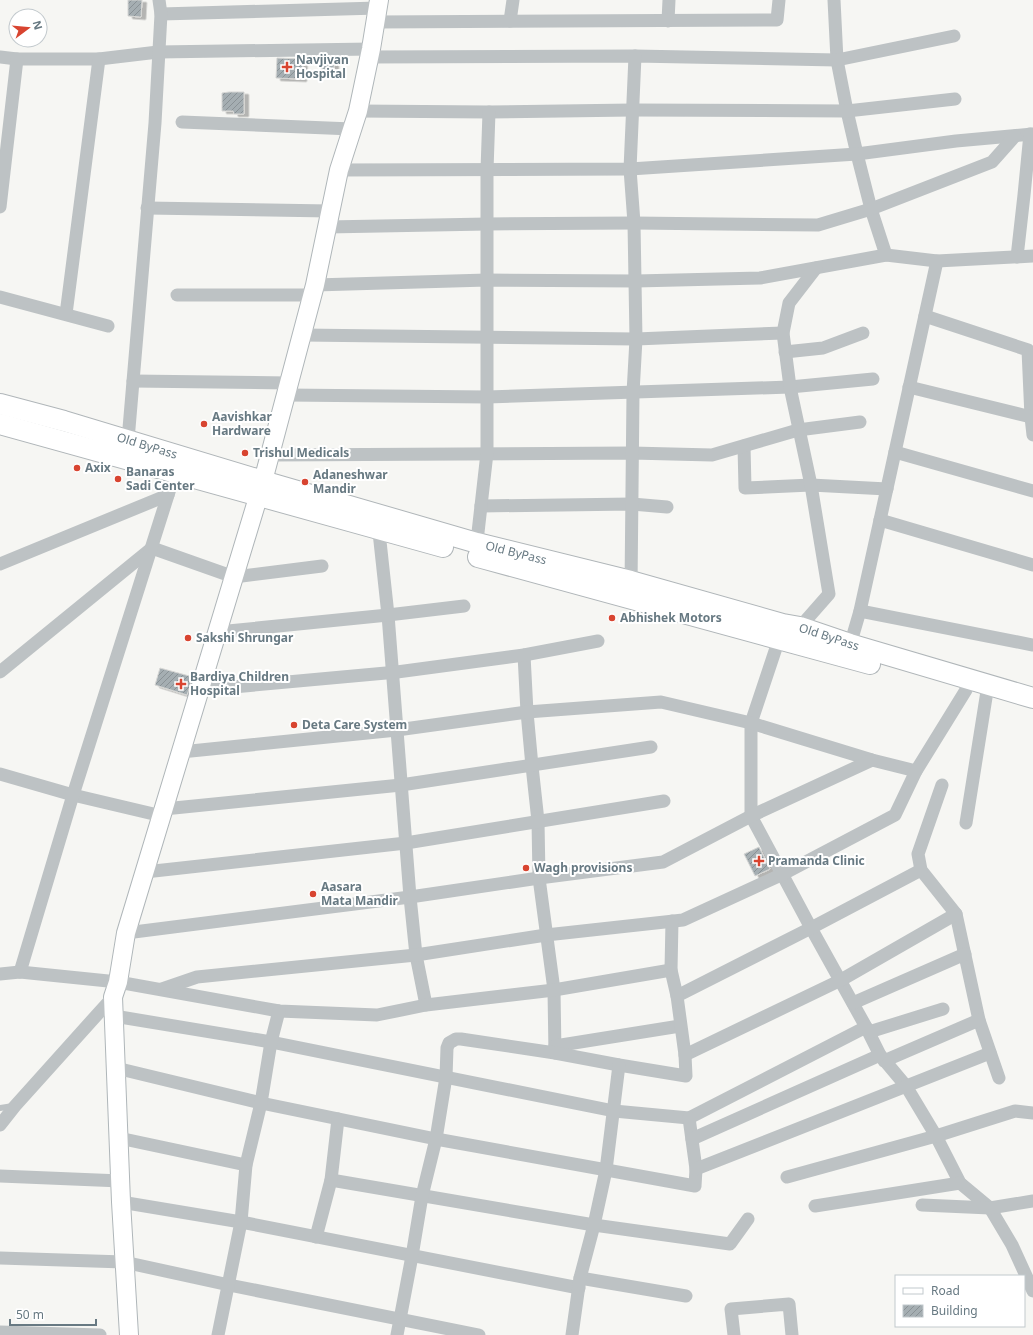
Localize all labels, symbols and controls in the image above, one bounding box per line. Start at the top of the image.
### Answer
north arrow [8,8,48,48]
text: N [30,19,47,31]
place label: Navjivan Hospital [296,51,349,82]
marker: Navjivan Hospital [281,61,293,73]
place label: Aavishkar Hardware [212,408,272,439]
marker: Aavishkar Hardware [199,419,209,429]
street label: Old ByPass [115,428,180,463]
place label: Trishul Medicals [253,444,349,461]
marker: Trishul Medicals [240,448,250,458]
place label: Axix [85,459,111,476]
marker: Axix [72,463,82,473]
place label: Banaras Sadi Center [126,463,195,494]
place label: Adaneshwar Mandir [313,466,388,497]
marker: Banaras Sadi Center [113,474,123,484]
marker: Adaneshwar Mandir [300,477,310,487]
street label: Old ByPass [484,537,549,568]
place label: Abhishek Motors [620,609,722,626]
marker: Abhishek Motors [607,613,617,623]
street label: Old ByPass [797,619,862,654]
place label: Sakshi Shrungar [196,629,294,646]
marker: Sakshi Shrungar [183,633,193,643]
place label: Bardiya Children Hospital [190,668,289,699]
marker: Bardiya Children Hospital [175,678,187,690]
place label: Deta Care System [302,716,407,733]
marker: Deta Care System [289,720,299,730]
place label: Pramanda Clinic [768,852,865,869]
marker: Pramanda Clinic [753,855,765,867]
place label: Wagh provisions [534,859,632,876]
marker: Wagh provisions [521,863,531,873]
place label: Aasara Mata Mandir [321,878,398,909]
marker: Aasara Mata Mandir [308,889,318,899]
legend [895,1275,1025,1327]
text: Road [931,1282,960,1299]
scale bar [10,1301,96,1327]
text: Building [931,1302,978,1319]
text: 50 m [16,1306,44,1323]

